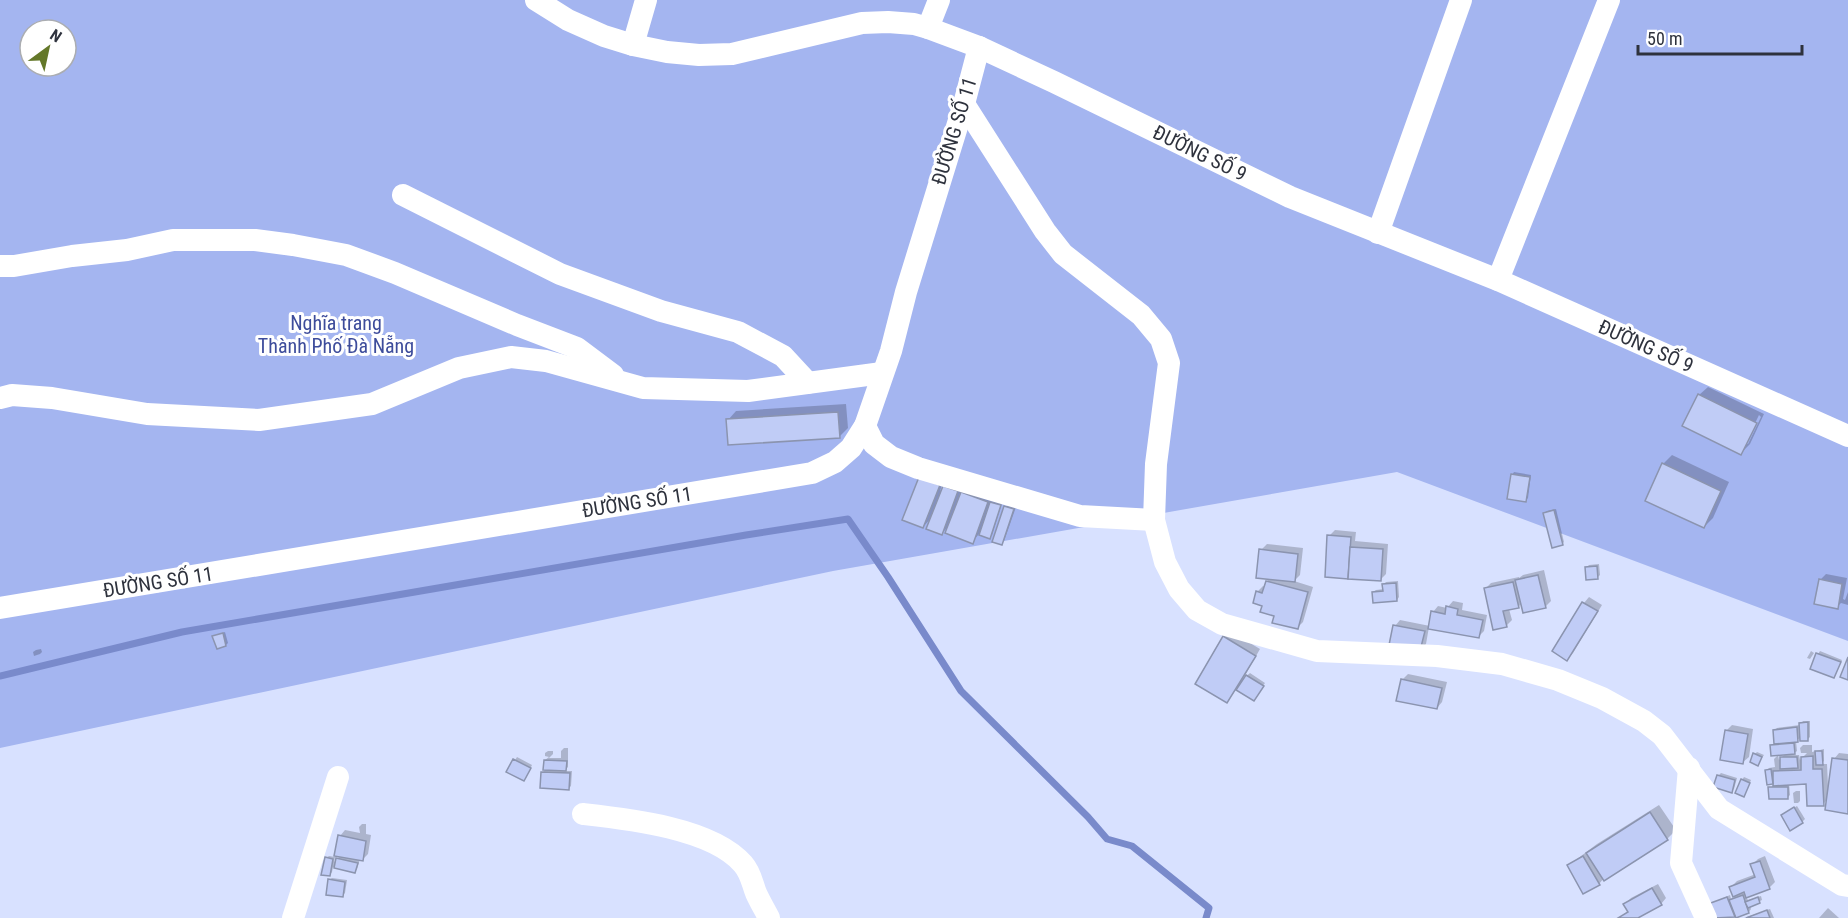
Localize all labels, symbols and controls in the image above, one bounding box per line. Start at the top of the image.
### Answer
north arrow [18,18,78,78]
scale bar [1638,18,1802,56]
text: N [47,25,65,46]
text: 50 m [1647,28,1682,49]
street label: ĐƯỜNG SỐ 11 [925,74,982,188]
street label: ĐƯỜNG SỐ 9 [1149,119,1251,186]
park label: Nghĩa trang Thành Phố Đà Nẵng [258,311,414,358]
street label: ĐƯỜNG SỐ 9 [1595,314,1698,378]
street label: ĐƯỜNG SỐ 11 [580,480,694,523]
street label: ĐƯỜNG SỐ 11 [101,560,215,603]

